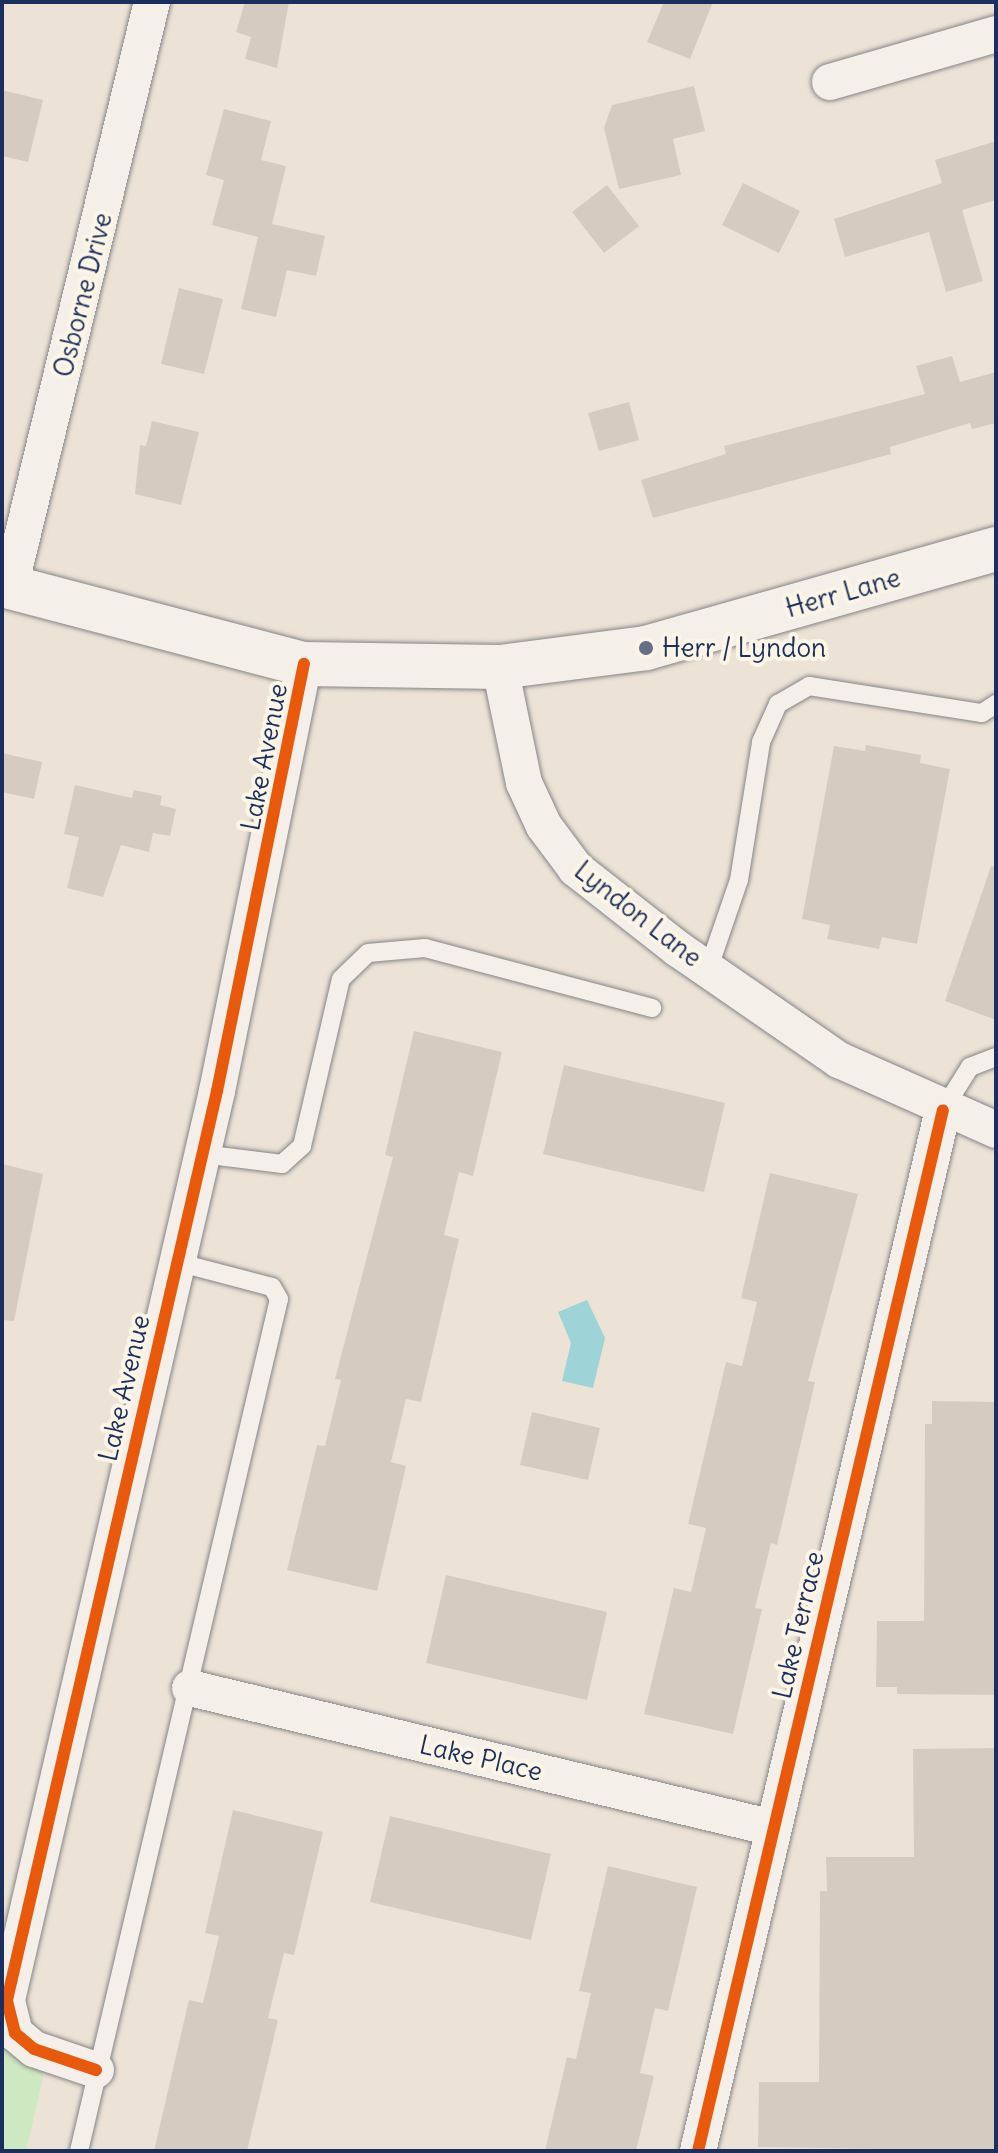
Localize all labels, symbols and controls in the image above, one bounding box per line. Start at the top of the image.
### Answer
street label: Osborne Drive [48,210,118,380]
street label: Herr Lane [782,562,904,624]
place label: Herr / Lyndon [662,632,826,664]
marker: Herr / Lyndon [637,639,655,657]
street label: Lake Avenue [234,681,294,833]
street label: Lyndon Lane [568,855,708,973]
street label: Lake Avenue [92,1312,156,1464]
street label: Lake Terrace [766,1548,830,1702]
street label: Lake Place [417,1729,545,1787]

